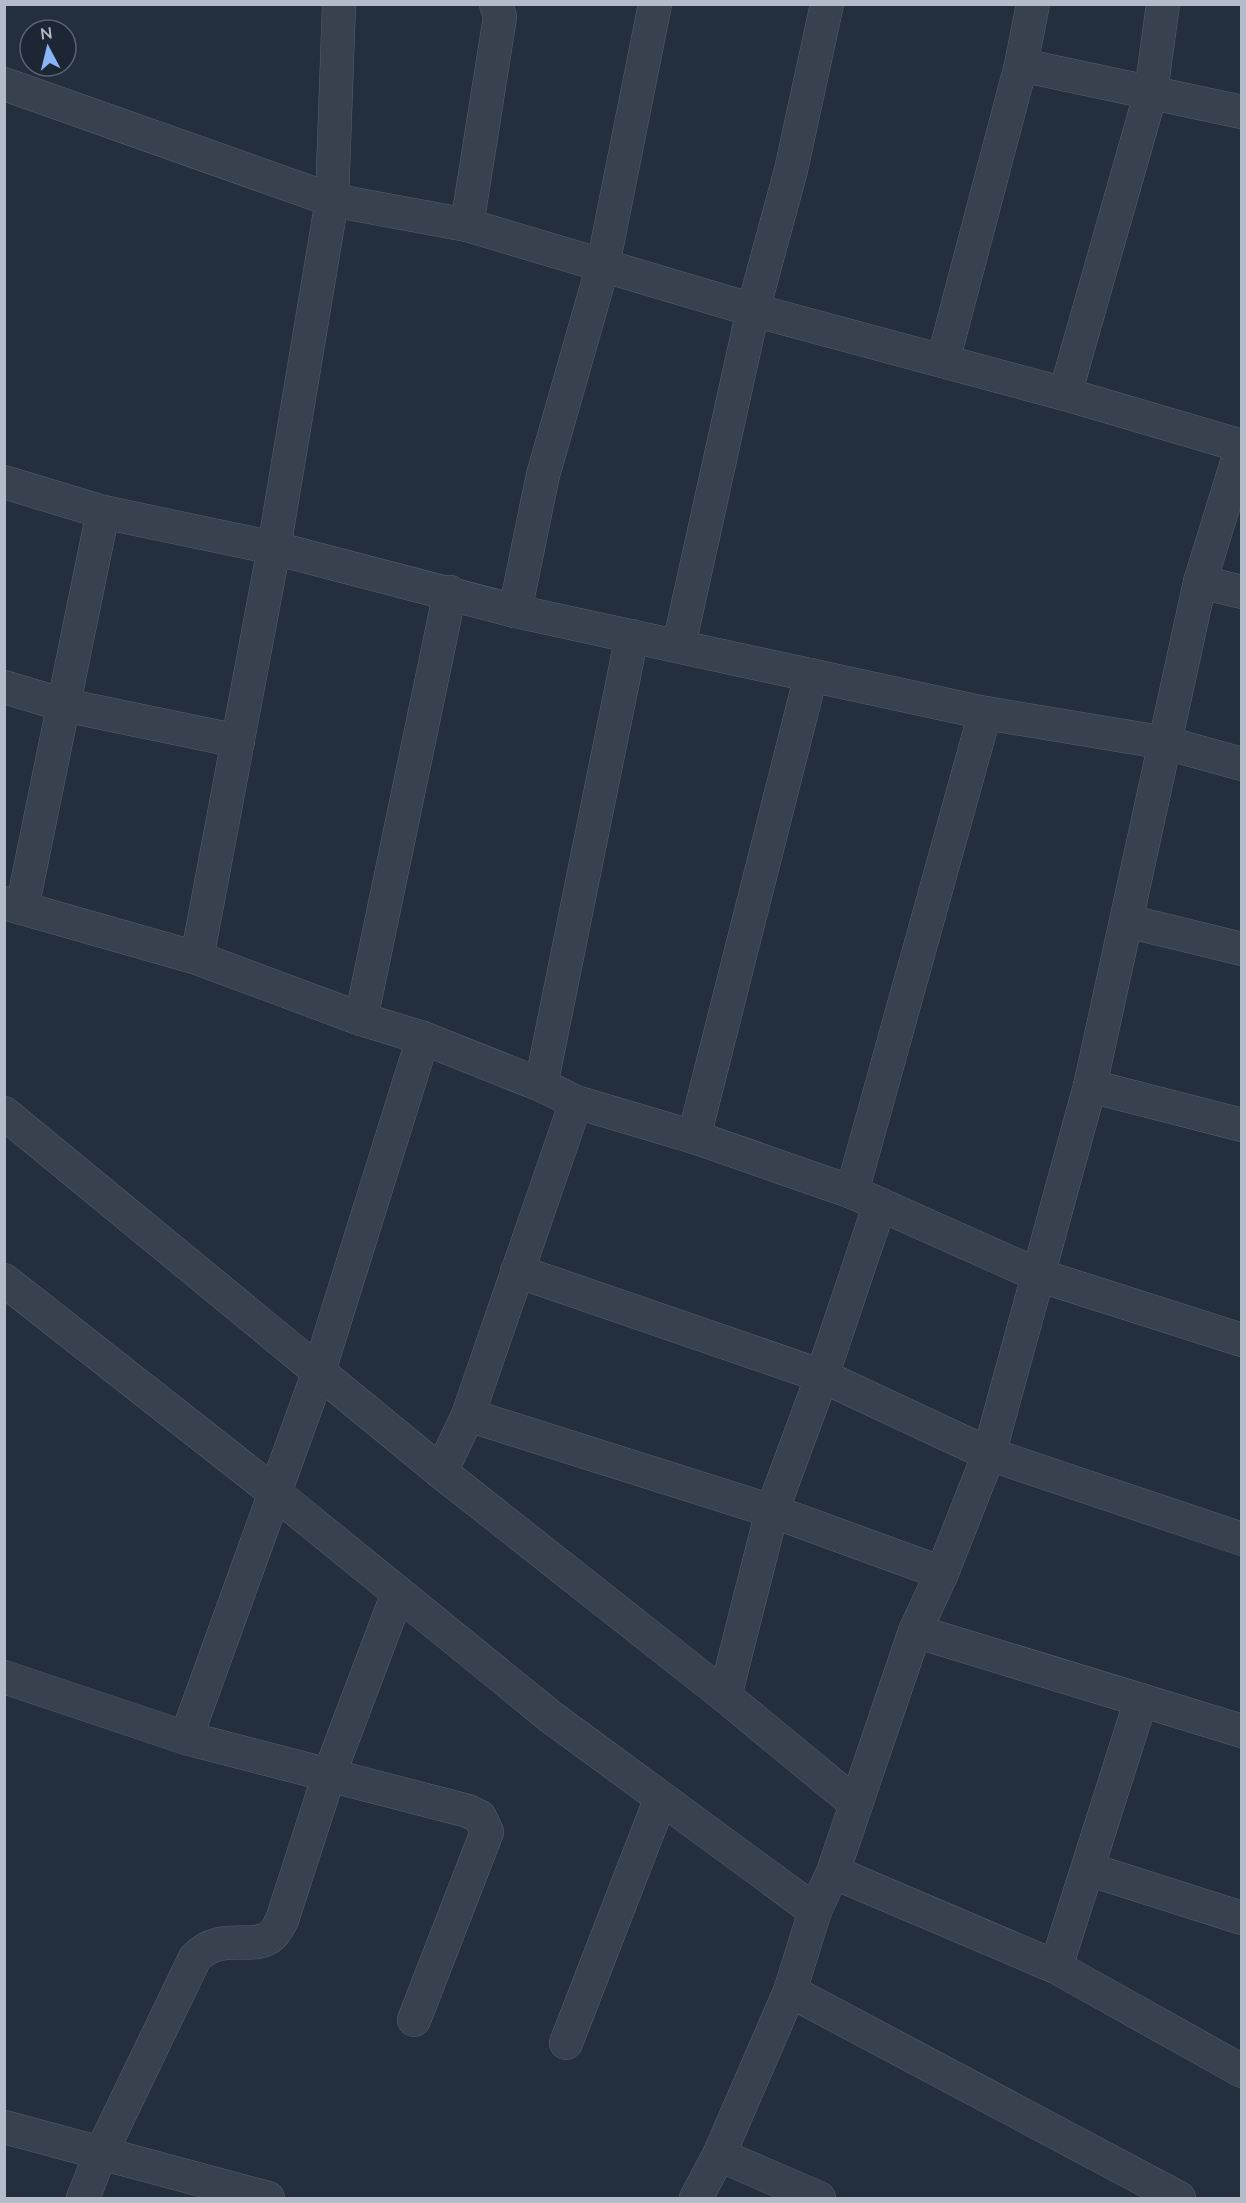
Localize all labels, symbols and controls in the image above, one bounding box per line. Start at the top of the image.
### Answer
north arrow [18,18,78,78]
text: N [39,22,53,44]

